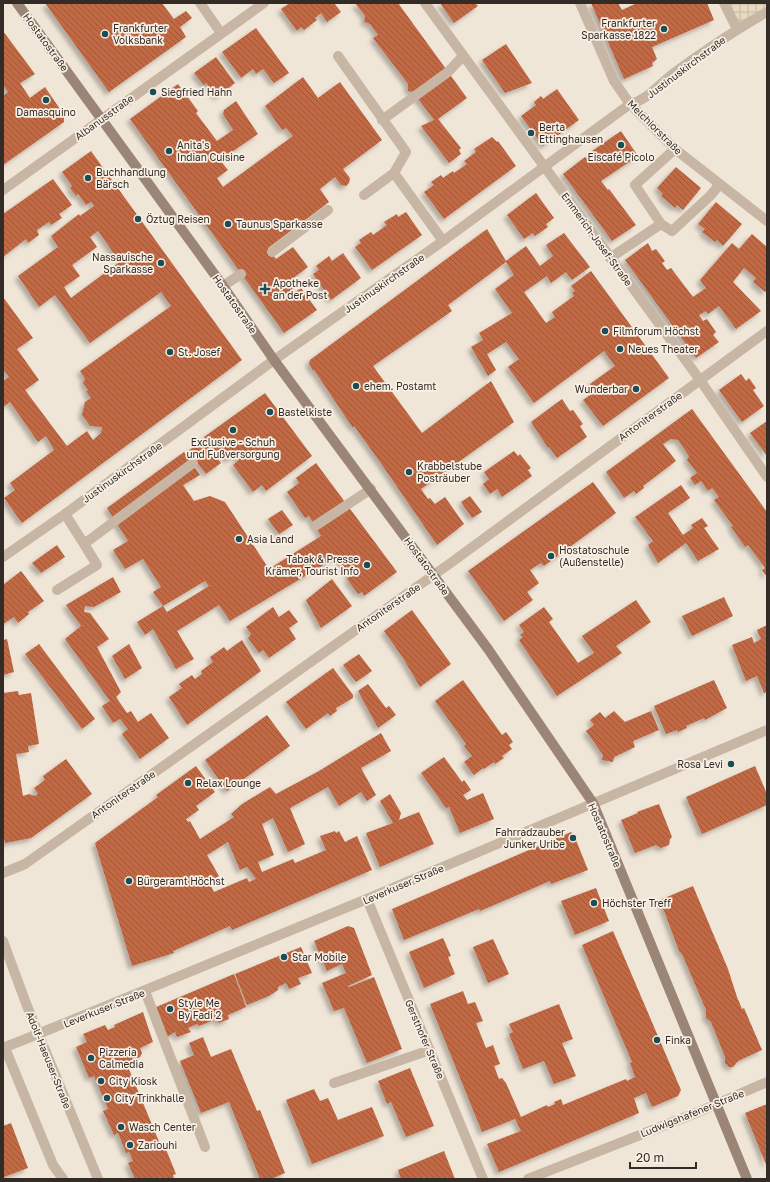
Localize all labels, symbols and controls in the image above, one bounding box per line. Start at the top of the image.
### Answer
street label: Hostatostraße [21,11,71,74]
place label: Frankfurter Sparkasse 1822 [581,17,656,41]
place label: Frankfurter Volksbank [113,22,168,46]
marker: Frankfurter Sparkasse 1822 [659,24,669,34]
marker: Frankfurter Volksbank [100,29,110,39]
street label: Justinuskirchstraße [644,33,728,100]
place label: Siegfried Hahn [161,86,232,98]
marker: Siegfried Hahn [148,87,158,97]
street label: Albanusstraße [72,92,136,142]
marker: Damasquino [41,95,51,105]
street label: Melchiorstraße [625,97,685,157]
place label: Damasquino [16,106,76,118]
place label: Berta Ettinghausen [539,121,603,145]
marker: Berta Ettinghausen [526,128,536,138]
place label: Anita's Indian Cuisine [177,139,245,163]
marker: Eiscafé Picolo [616,140,626,150]
marker: Anita's Indian Cuisine [164,146,174,156]
place label: Eiscafé Picolo [588,151,654,163]
place label: Buchhandlung Bärsch [96,166,166,190]
marker: Buchhandlung Bärsch [83,173,93,183]
street label: Emmerich-Josef-Straße [559,190,635,288]
place label: Öztug Reisen [146,212,210,225]
marker: Öztug Reisen [133,214,143,224]
place label: Taunus Sparkasse [236,218,323,230]
marker: Taunus Sparkasse [223,219,233,229]
place label: Nassauische Sparkasse [92,251,153,275]
street label: Justinuskirchstraße [342,251,427,315]
marker: Nassauische Sparkasse [156,258,166,268]
street label: Hostatostraße [210,272,260,336]
place label: Apotheke an der Post [273,277,327,301]
marker: Apotheke an der Post [260,284,270,294]
place label: Filmforum Höchst [613,325,699,337]
marker: Filmforum Höchst [600,326,610,336]
place label: Neues Theater [628,343,699,355]
marker: Neues Theater [615,344,625,354]
place label: St. Josef [178,346,221,358]
marker: St. Josef [165,347,175,357]
place label: ehem. Postamt [364,380,436,392]
marker: ehem. Postamt [351,381,361,391]
place label: Wunderbar [575,383,628,395]
marker: Wunderbar [631,384,641,394]
street label: Antoniterstraße [616,389,684,443]
place label: Bastelkiste [278,406,332,418]
marker: Bastelkiste [265,407,275,417]
marker: Exclusive - Schuh und Fußversorgung [228,425,238,435]
place label: Exclusive - Schuh und Fußversorgung [186,436,280,460]
street label: Justinuskirchstraße [80,439,164,505]
place label: Krabbelstube Posträuber [417,460,482,484]
marker: Krabbelstube Posträuber [404,467,414,477]
place label: Asia Land [247,533,294,545]
marker: Asia Land [234,534,244,544]
street label: Hostatostraße [402,535,452,598]
place label: Hostatoschule (Außenstelle) [559,544,629,568]
marker: Hostatoschule (Außenstelle) [546,551,556,561]
place label: Tabak & Presse Krämer, Tourist Info [265,553,359,577]
marker: Tabak & Presse Krämer, Tourist Info [362,560,372,570]
street label: Antoniterstraße [354,580,423,634]
place label: Rosa Levi [677,758,723,770]
marker: Rosa Levi [726,759,736,769]
street label: Antoniterstraße [89,767,158,821]
place label: Relax Lounge [196,777,261,789]
marker: Relax Lounge [183,778,193,788]
street label: Hostatostraße [586,801,624,869]
place label: Fahrradzauber Junker Uribe [495,826,565,850]
marker: Fahrradzauber Junker Uribe [568,833,578,843]
street label: Leverkuser Straße [361,861,445,906]
place label: Bürgeramt Höchst [137,875,225,887]
marker: Bürgeramt Höchst [124,876,134,886]
place label: Höchster Treff [602,897,671,909]
marker: Höchster Treff [589,898,599,908]
place label: Star Mobile [292,951,347,963]
marker: Star Mobile [279,952,289,962]
street label: Leverkuser Straße [62,986,147,1030]
place label: Style Me By Fadi 2 [178,997,221,1021]
street label: Gersthofer Straße [403,997,447,1081]
marker: Style Me By Fadi 2 [165,1004,175,1014]
street label: Adolf-Haeuser-Straße [24,1010,74,1110]
place label: Finka [665,1034,691,1046]
marker: Finka [652,1035,662,1045]
place label: Pizzeria Calmedia [99,1046,144,1070]
marker: Pizzeria Calmedia [86,1053,96,1063]
place label: City Kiosk [109,1075,158,1087]
marker: City Kiosk [96,1076,106,1086]
street label: Ludwigshafener Straße [638,1087,746,1139]
place label: City Trinkhalle [115,1092,185,1104]
marker: City Trinkhalle [102,1093,112,1103]
place label: Wasch Center [129,1121,196,1133]
marker: Wasch Center [116,1122,126,1132]
place label: Zariouhi [138,1139,177,1151]
marker: Zariouhi [125,1140,135,1150]
scale bar [630,1144,696,1170]
text: 20 m [636,1150,664,1165]

